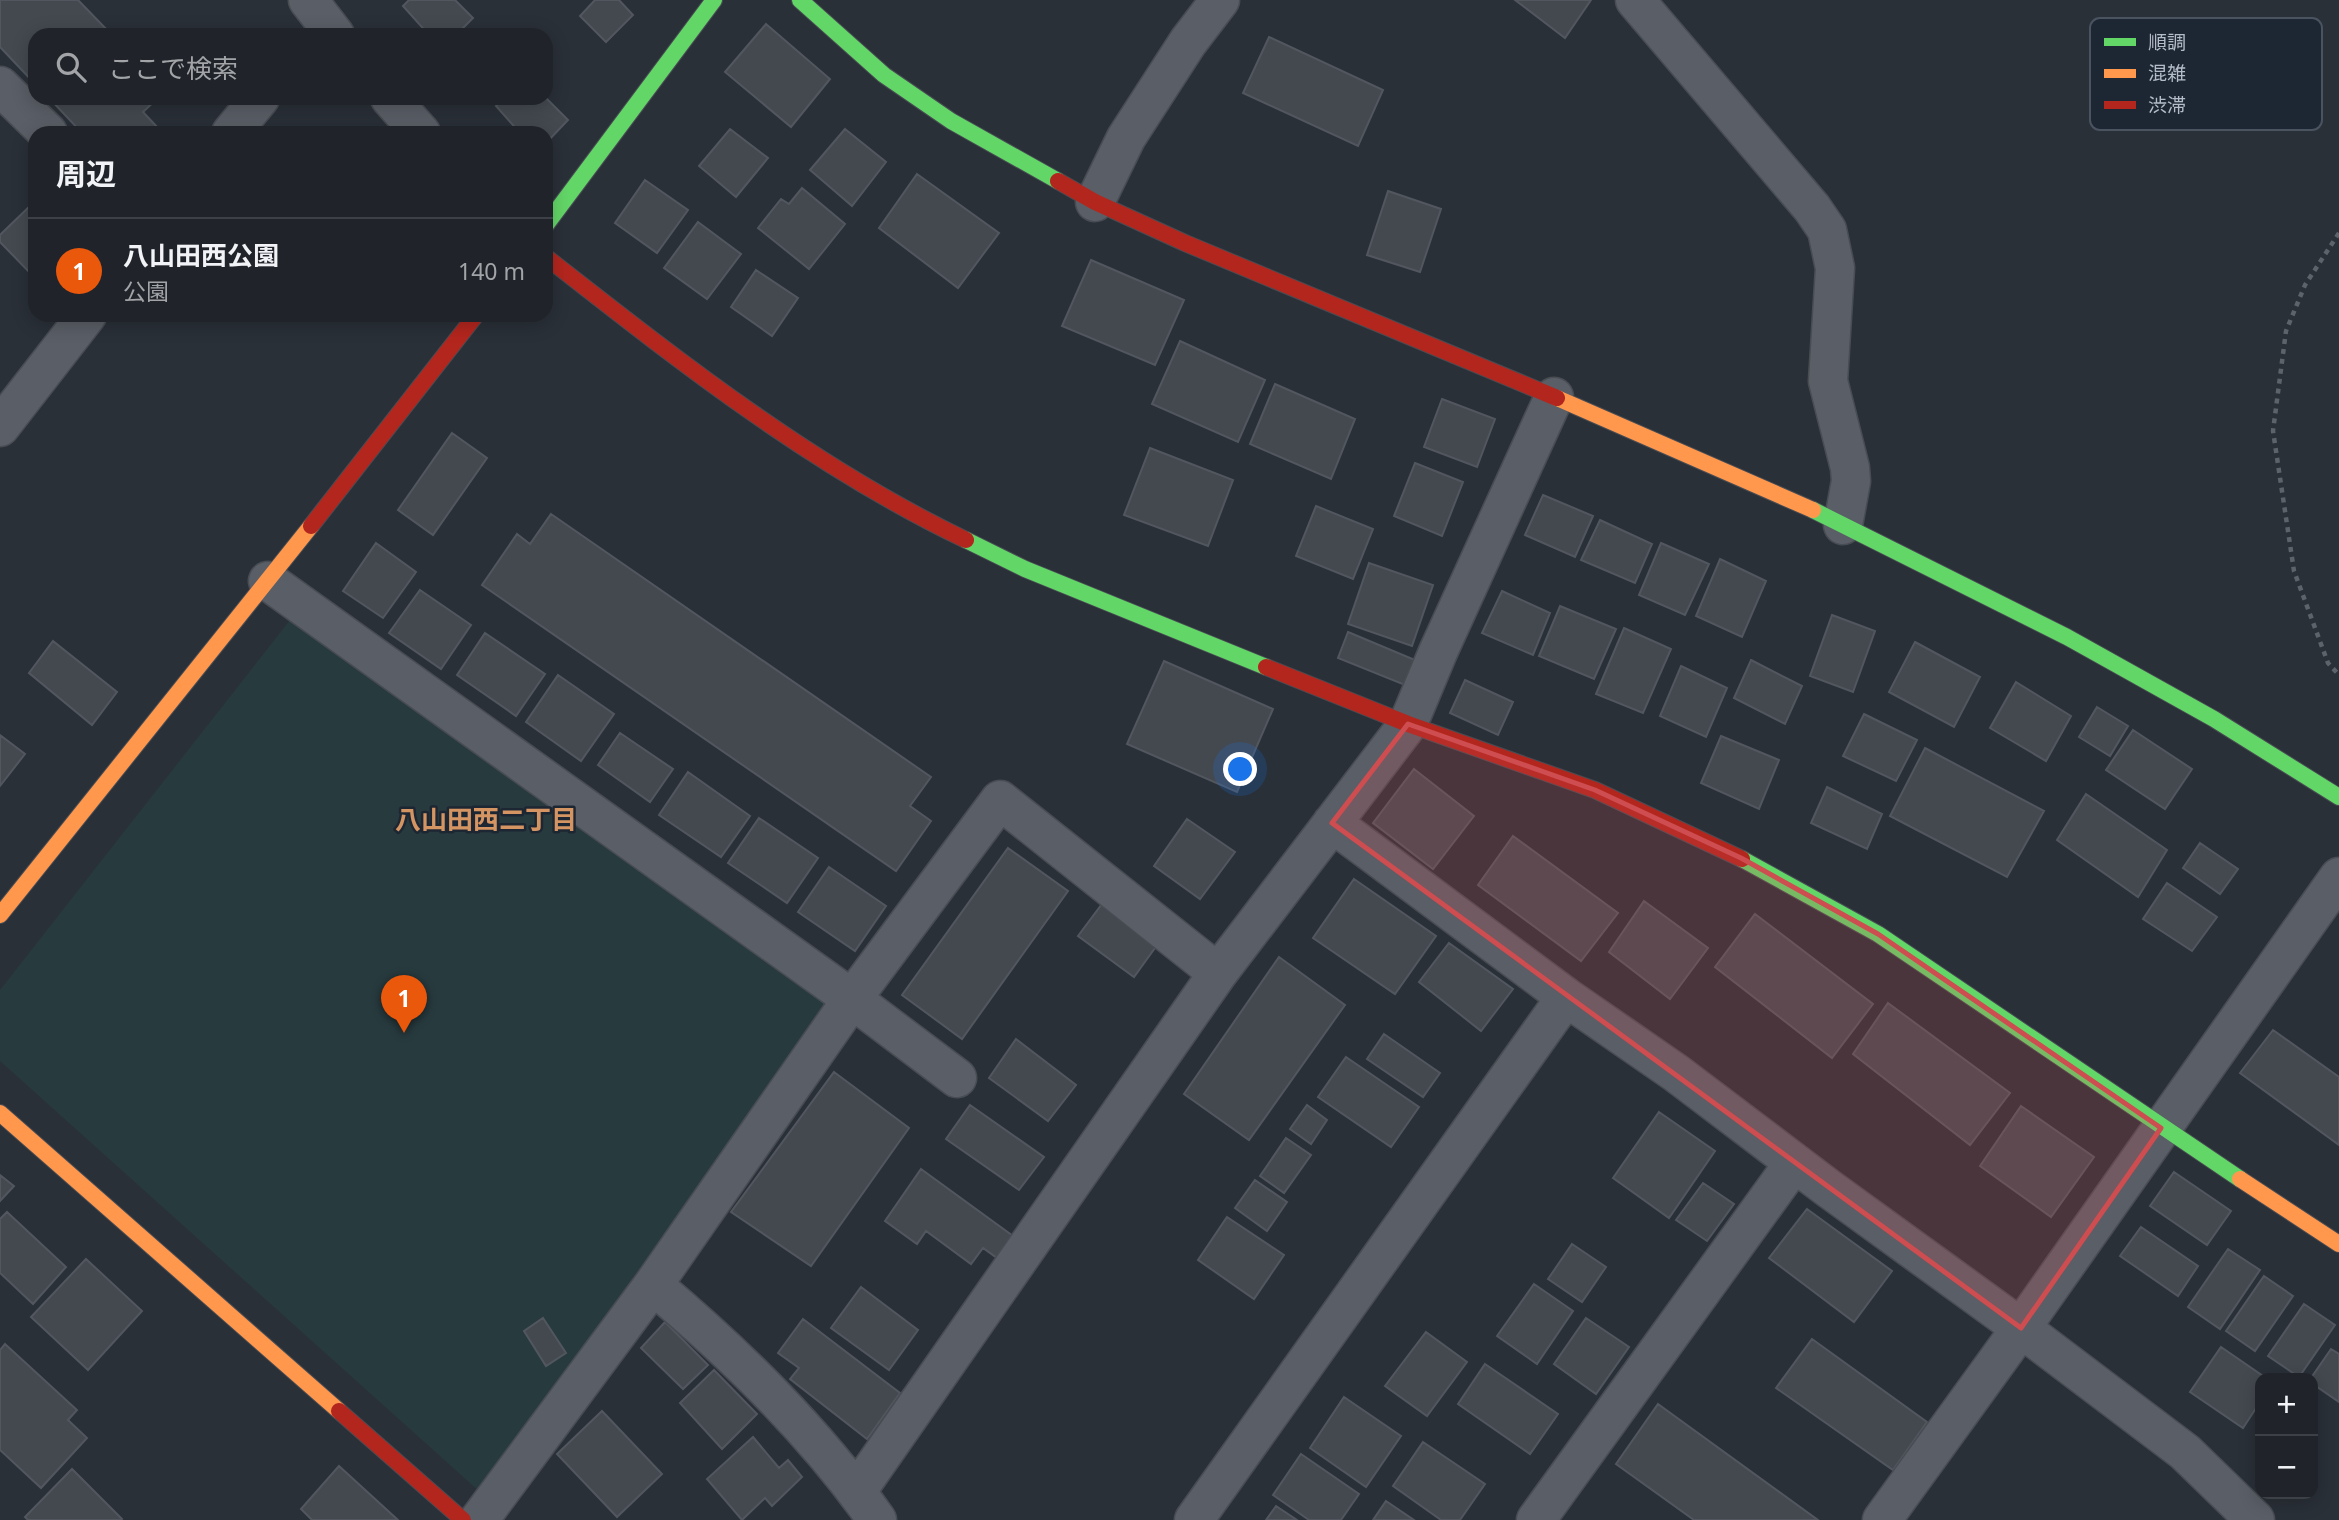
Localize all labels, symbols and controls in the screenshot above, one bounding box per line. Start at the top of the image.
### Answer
legend [2090,18,2322,130]
search box [28,28,553,105]
text: 順調 [2148,29,2186,55]
icon: search [52,48,90,86]
text: ここで検索 [108,50,238,86]
text: 混雑 [2148,60,2186,86]
text: 渋滞 [2148,92,2186,118]
text: 周辺 [56,153,116,194]
text: 八山田西公園 [123,237,279,273]
text: 1 [72,255,86,287]
text: 140 m [458,255,525,287]
text: 公園 [123,275,169,307]
your location [1223,752,1257,786]
district label: 八山田西二丁目 [395,801,577,837]
pin: 1 [381,975,427,1033]
map controls [2255,1373,2318,1499]
button: + [2255,1373,2318,1436]
button: − [2255,1436,2318,1499]

